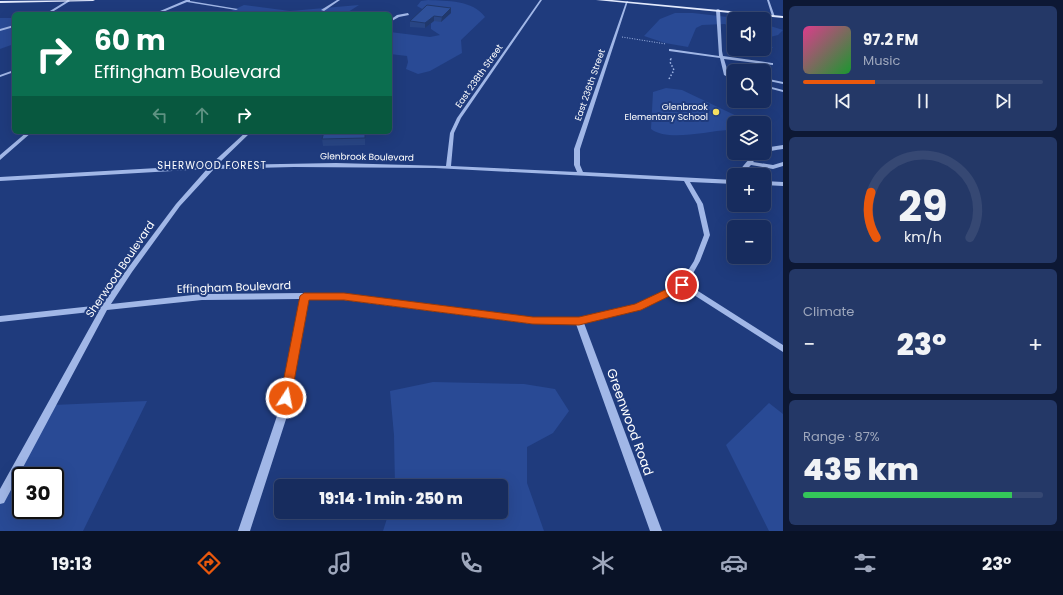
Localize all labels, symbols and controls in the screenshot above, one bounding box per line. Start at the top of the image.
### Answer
map controls [727,12,771,264]
button: sound [727,12,771,56]
text: 60 m [94,21,166,60]
icon: right [28,28,80,80]
text: 97.2 FM [863,29,918,50]
street label: East 238th Street [453,42,505,110]
street label: East 236th Street [572,48,608,122]
text: Music [863,51,900,70]
text: Effingham Boulevard [94,59,281,84]
button: search [727,64,771,108]
icon: previous [832,90,854,112]
icon: pause [912,90,934,112]
icon: next [992,90,1014,112]
place label: Glenbrook Elementary School [625,101,708,123]
icon: left [149,104,171,126]
icon: ahead [191,104,213,126]
icon: right [233,104,255,126]
marker: Glenbrook Elementary School [711,107,721,117]
button: layers [727,116,771,160]
street label: Glenbrook Boulevard [320,150,414,164]
district label: SHERWOOD FOREST [157,158,267,173]
button: + [727,168,771,212]
text: 29 [898,177,948,236]
street label: Sherwood Boulevard [82,218,158,320]
button: − [727,220,771,264]
text: km/h [904,226,942,246]
pin [665,268,699,302]
icon: arrive [671,274,693,296]
street label: Effingham Boulevard [177,277,291,297]
text: Climate [803,302,854,321]
text: 23° [897,323,946,366]
text: − [803,329,815,360]
text: + [1028,329,1043,360]
street label: Greenwood Road [602,366,658,478]
position arrow [265,377,307,419]
text: Range · 87% [803,427,880,446]
text: 435 km [803,448,919,491]
speed limit sign: 30 [12,467,64,519]
text: 19:14 · 1 min · 250 m [319,488,463,509]
icon: directions [195,549,223,577]
icon: music [326,549,354,577]
icon: phone [457,549,485,577]
icon: climate [589,549,617,577]
icon: car [720,549,748,577]
icon: filters [851,549,879,577]
text: 19:13 [52,551,92,576]
text: 23° [982,551,1011,576]

